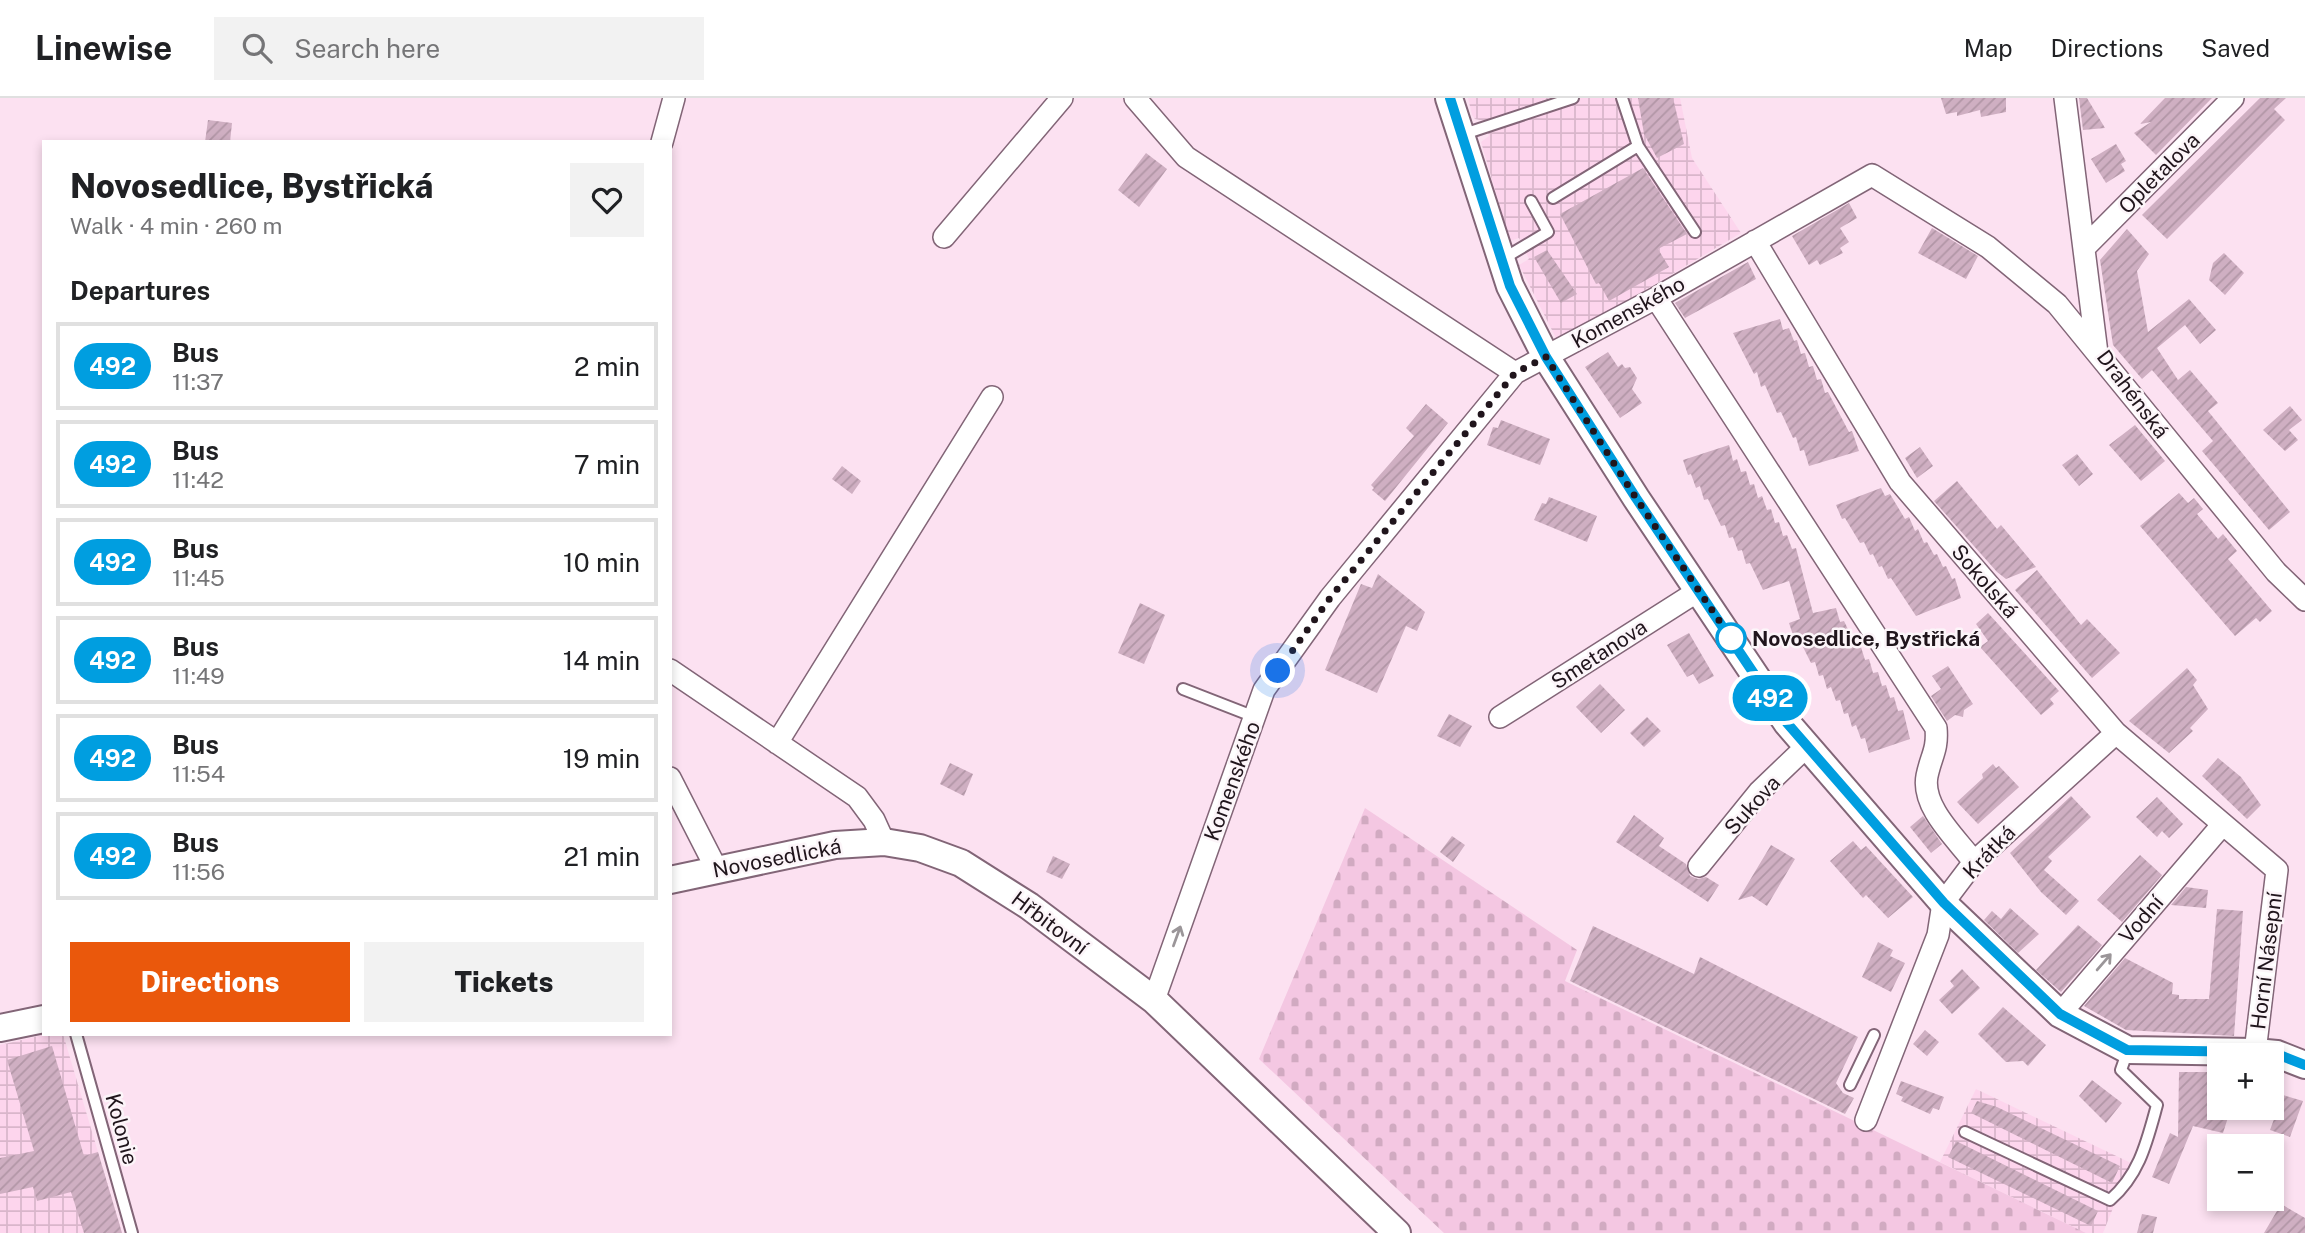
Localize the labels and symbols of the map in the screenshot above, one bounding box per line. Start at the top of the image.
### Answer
street label: Opletalova [2113,127,2205,219]
street label: Komenského [1567,271,1689,353]
street label: Drahénská [2092,345,2174,443]
street label: Sokolská [1946,539,2024,623]
street label: Smetanova [1546,614,1652,694]
marker: Novosedlice, Bystřická [1716,623,1746,653]
place label: Novosedlice, Bystřická [1752,626,1980,651]
your location [1260,653,1295,688]
line badge: 492 [1730,675,1810,721]
street label: Komenského [1199,718,1265,844]
street label: Sukova [1719,770,1785,840]
street label: Krátká [1958,820,2020,884]
street label: Novosedlická [711,833,843,883]
street label: Hřbitovní [1007,886,1094,960]
street label: Vodní [2114,889,2169,948]
street label: Horní Násepní [2245,890,2287,1031]
one-way arrow [1172,926,1184,948]
one-way arrow [2096,953,2112,971]
street label: Kolonie [101,1091,143,1167]

